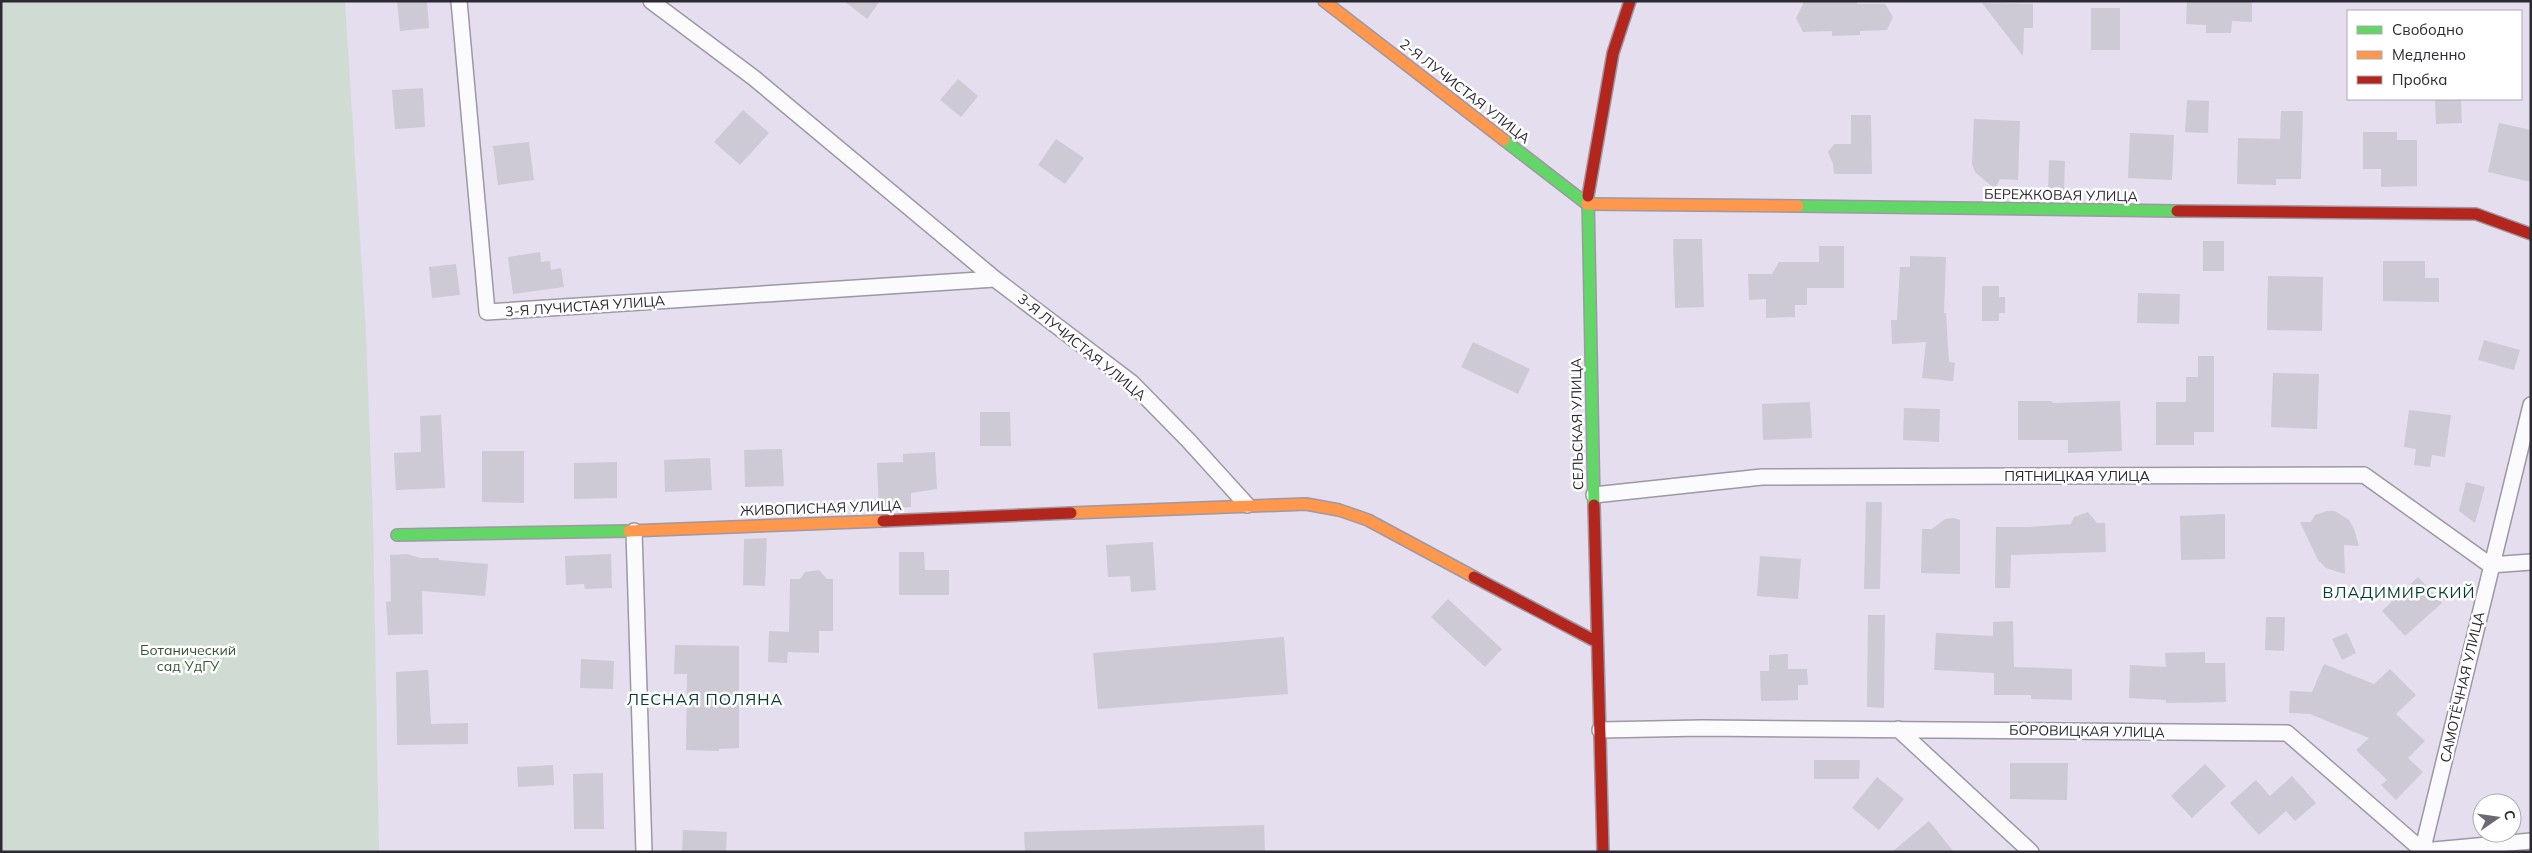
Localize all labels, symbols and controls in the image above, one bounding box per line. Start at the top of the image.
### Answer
legend [2347,10,2522,100]
text: Свободно [2392,20,2464,39]
street label: 2-Я ЛУЧИСТАЯ УЛИЦА [1396,35,1534,148]
text: Медленно [2392,45,2466,64]
text: Пробка [2392,70,2447,89]
street label: БЕРЕЖКОВАЯ УЛИЦА [1984,185,2139,205]
street label: 3-Я ЛУЧИСТАЯ УЛИЦА [1014,290,1150,405]
street label: 3-Я ЛУЧИСТАЯ УЛИЦА [505,291,666,321]
street label: СЕЛЬСКАЯ УЛИЦА [1567,357,1587,490]
street label: ПЯТНИЦКАЯ УЛИЦА [2004,467,2151,485]
street label: ЖИВОПИСНАЯ УЛИЦА [740,496,903,520]
district label: ВЛАДИМИРСКИЙ [2323,582,2475,602]
street label: САМОТЁЧНАЯ УЛИЦА [2436,609,2488,764]
park label: Ботанический сад УдГУ [140,641,236,675]
district label: ЛЕСНАЯ ПОЛЯНА [627,689,783,709]
street label: БОРОВИЦКАЯ УЛИЦА [2009,721,2166,741]
north arrow [2472,793,2522,843]
text: С [2500,808,2520,822]

